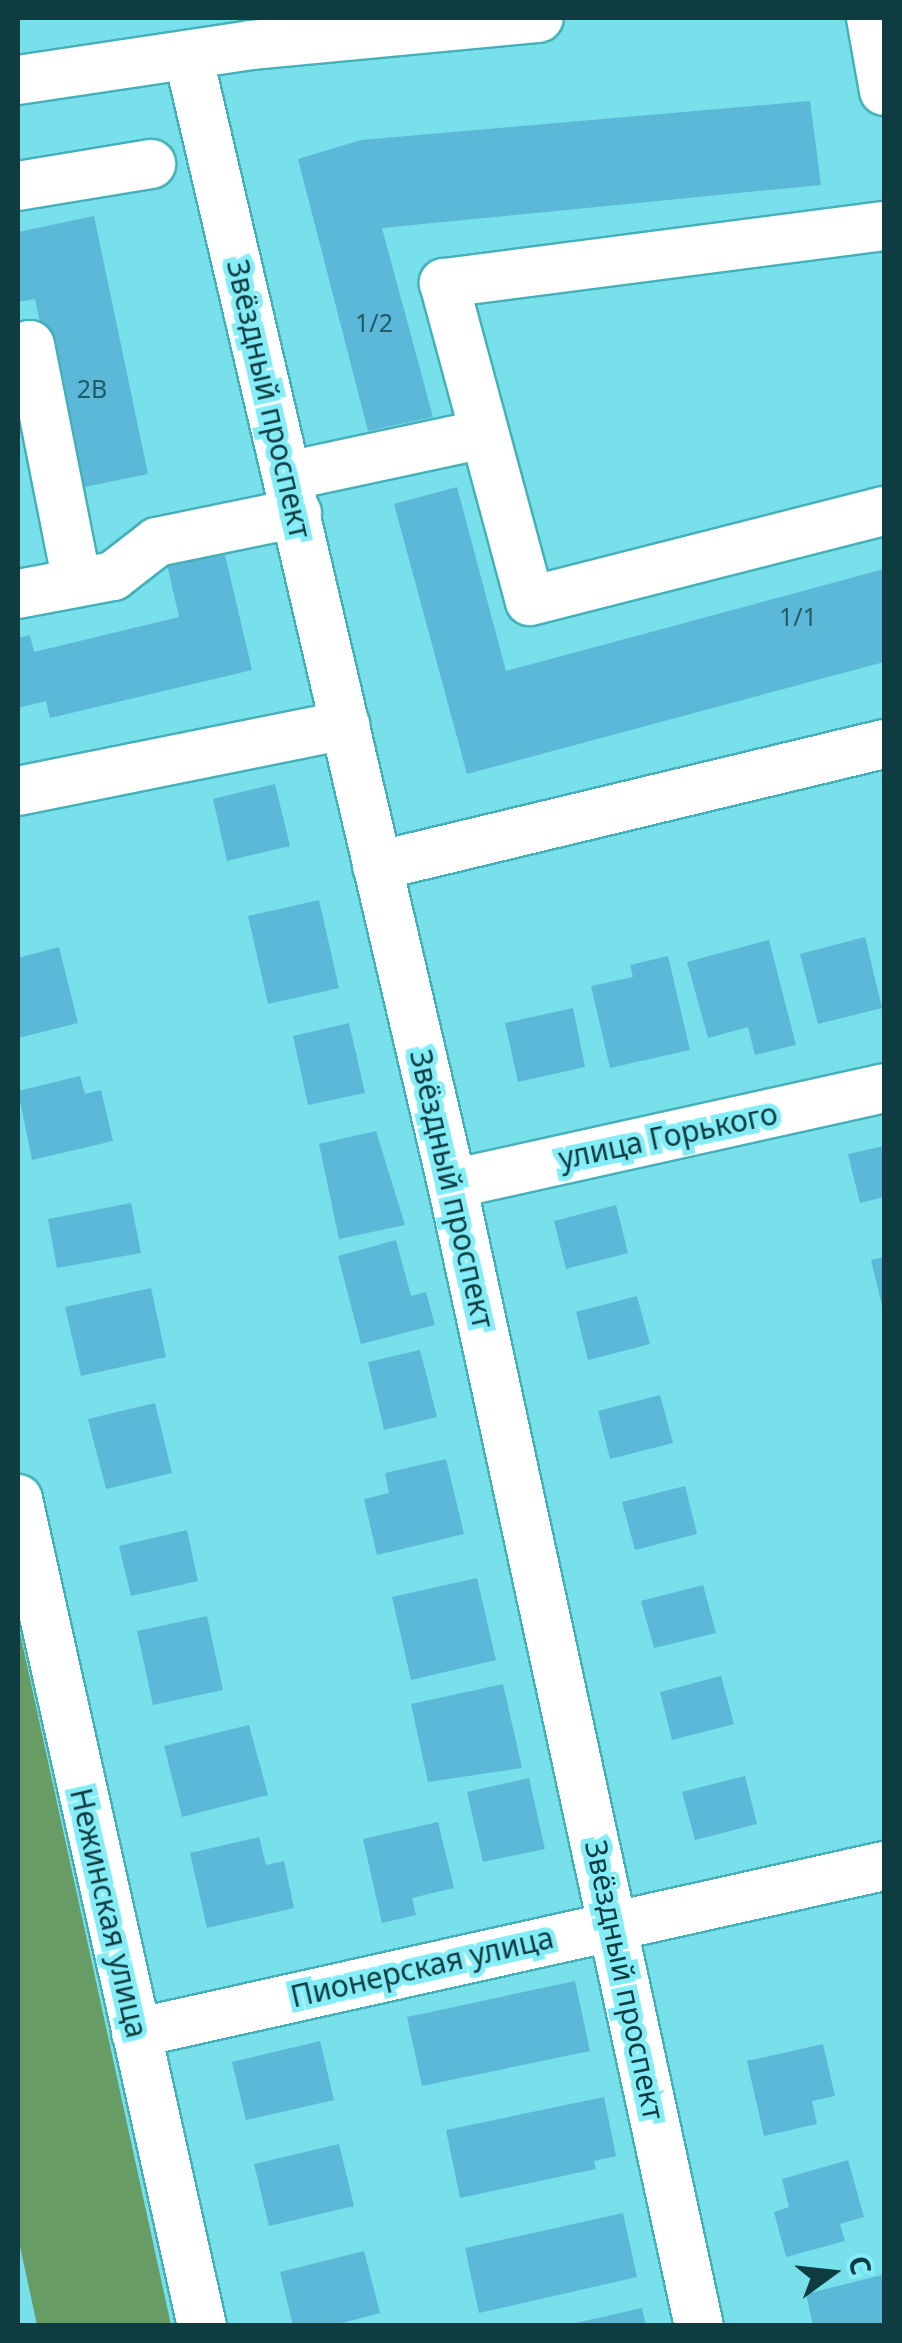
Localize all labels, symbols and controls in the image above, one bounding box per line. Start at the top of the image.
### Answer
street label: Звёздный проспект [219,256,319,542]
house number: 1/2 [355,307,393,337]
house number: 2В [77,373,107,403]
house number: 1/1 [779,601,817,631]
street label: Звёздный проспект [402,1046,502,1332]
street label: улица Горького [555,1095,781,1177]
street label: Нежинская улица [63,1785,155,2041]
street label: Звёздный проспект [578,1837,672,2123]
street label: Пионерская улица [287,1919,557,2015]
north arrow [782,2223,882,2323]
text: С [840,2252,882,2279]

